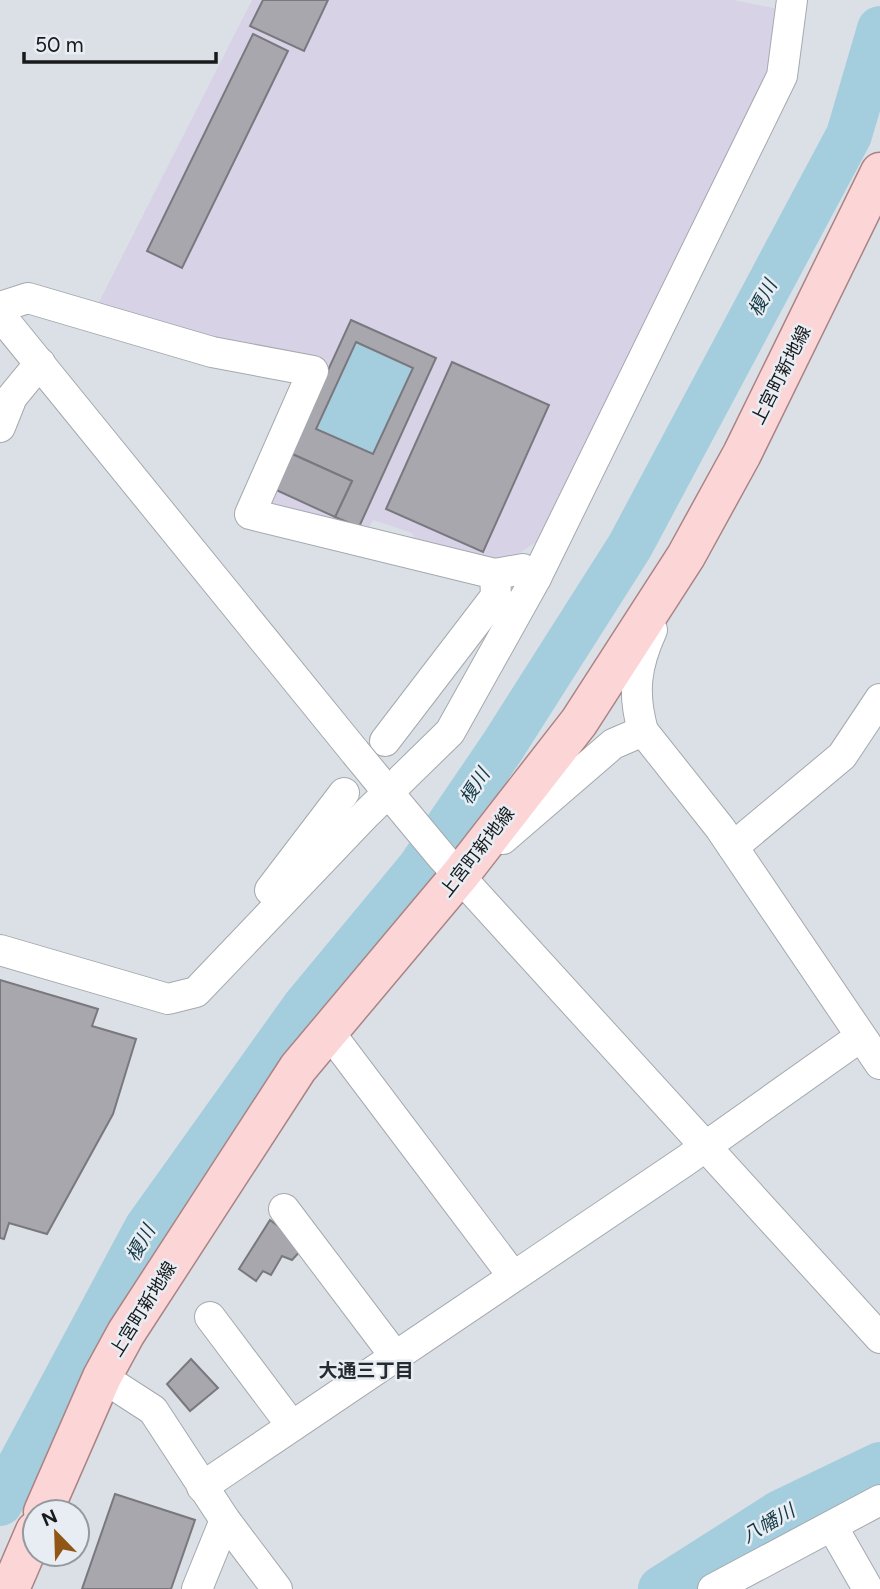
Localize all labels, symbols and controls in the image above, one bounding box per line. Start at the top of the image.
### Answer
scale bar [24,21,217,65]
text: 50 m [35,32,84,57]
water label: 榎川 [743,274,782,320]
street label: 上宮町新地線 [747,322,815,428]
water label: 榎川 [454,762,495,808]
street label: 上宮町新地線 [435,803,519,901]
water label: 榎川 [121,1219,161,1265]
street label: 上宮町新地線 [105,1257,181,1361]
district label: 大通三丁目 [318,1359,414,1382]
north arrow [21,1498,91,1568]
water label: 八幡川 [738,1498,800,1548]
text: N [38,1504,61,1531]

